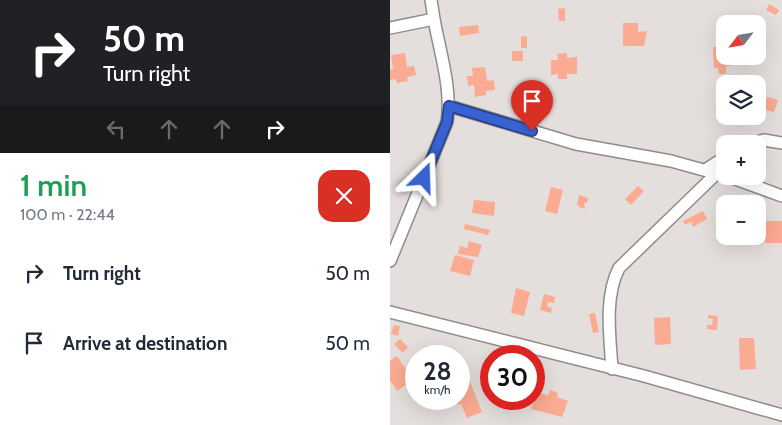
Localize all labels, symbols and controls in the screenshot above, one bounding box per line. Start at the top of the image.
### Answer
north arrow [716,15,766,65]
map controls [716,15,766,245]
text: 50 m [103,17,185,60]
icon: right [20,20,85,85]
text: Turn right [103,60,190,87]
button: layers [716,75,766,125]
pin [511,80,553,131]
icon: arrive [518,87,546,115]
icon: left [102,115,130,143]
icon: ahead [155,115,183,143]
icon: ahead [208,115,236,143]
icon: right [261,115,289,143]
button: + [716,135,766,185]
position arrow [397,151,449,203]
text: 1 min [20,167,87,204]
button: close [318,170,370,222]
button: − [716,195,766,245]
text: 100 m · 22:44 [20,205,115,224]
icon: right [20,259,48,287]
text: Turn right [63,262,141,285]
text: 50 m [326,262,370,285]
icon: arrive [20,329,48,357]
text: Arrive at destination [63,332,227,355]
text: 50 m [326,332,370,355]
speed limit sign: 30 [480,345,545,410]
text: 28 [423,356,452,386]
text: km/h [424,382,451,397]

